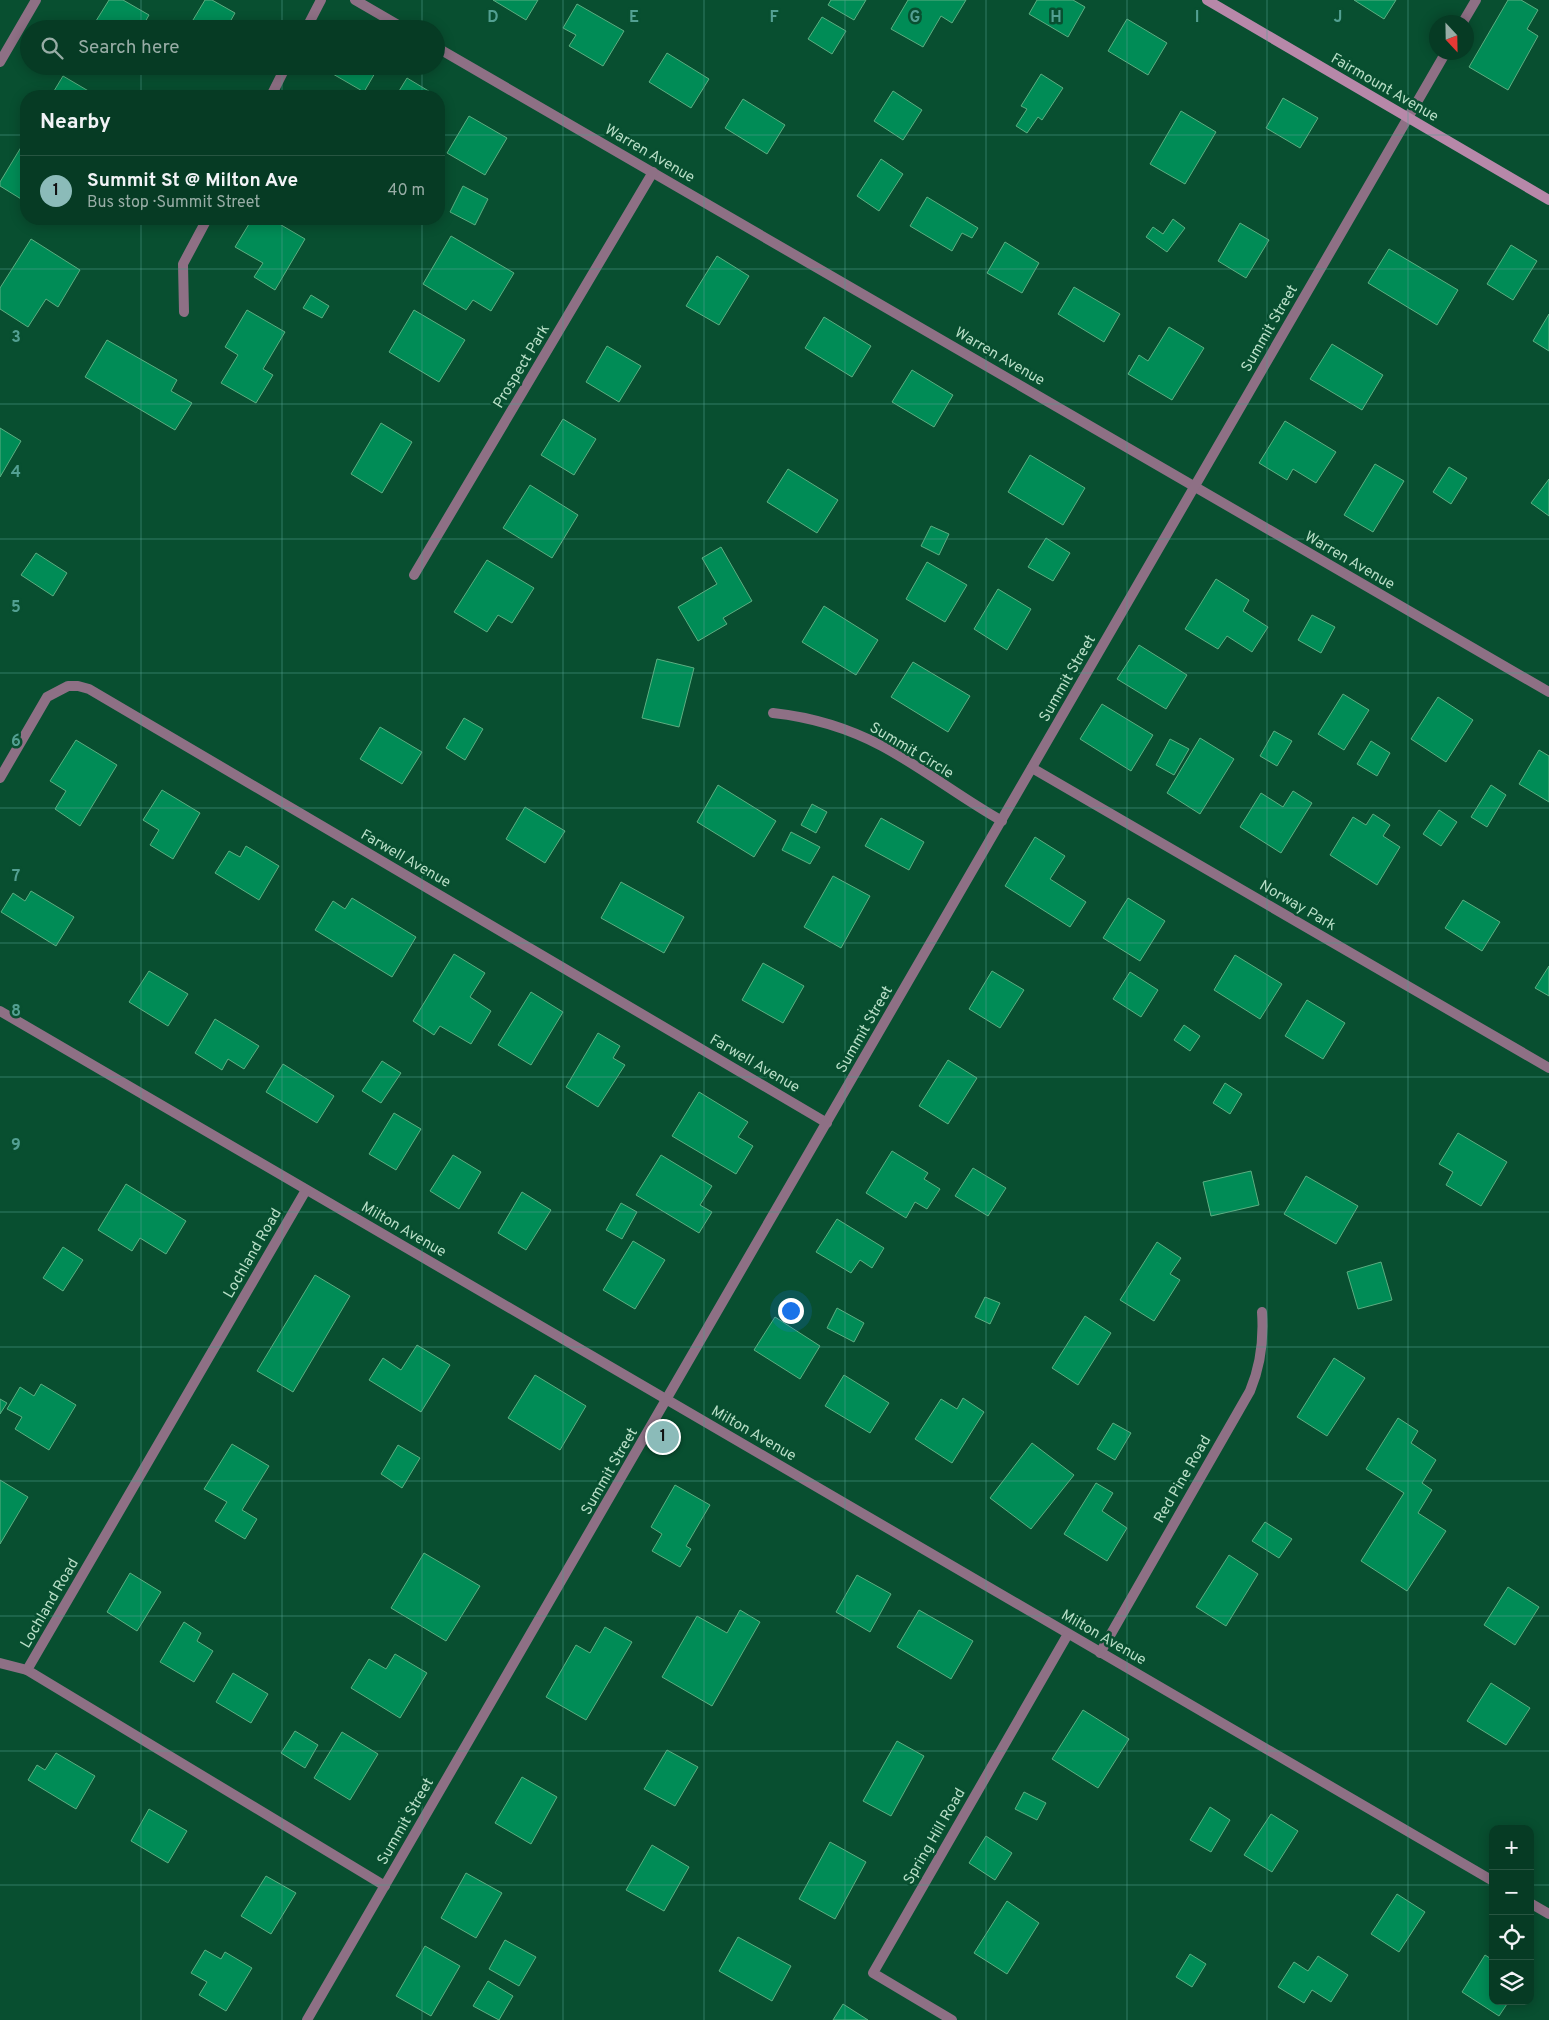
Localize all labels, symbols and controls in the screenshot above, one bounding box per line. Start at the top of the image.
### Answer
text: D [487,8,499,28]
text: E [629,8,639,28]
text: F [769,8,779,28]
text: G [910,8,920,28]
text: H [1050,8,1062,28]
text: I [1195,8,1199,28]
text: J [1334,8,1342,28]
north arrow [1429,15,1474,60]
search box [20,20,445,75]
icon: search [38,34,66,62]
text: Search here [78,36,180,60]
street label: Fairmount Avenue [1327,50,1442,127]
text: Nearby [40,109,111,136]
street label: Warren Avenue [601,121,698,188]
text: Summit St @ Milton Ave [87,169,298,193]
text: 1 [53,181,59,201]
text: 40 m [387,181,425,201]
text: Bus stop · Summit Street [87,193,260,213]
street label: Summit Street [1238,282,1303,376]
street label: Prospect Park [490,321,555,412]
street label: Warren Avenue [951,324,1048,391]
text: 3 [11,328,21,348]
text: 4 [11,463,21,483]
street label: Warren Avenue [1301,528,1398,595]
text: 5 [11,598,21,618]
street label: Summit Street [1036,632,1101,726]
street label: Summit Circle [866,719,957,784]
text: 6 [11,732,21,752]
street label: Farwell Avenue [357,826,454,893]
text: 7 [12,867,20,887]
street label: Norway Park [1255,877,1339,936]
street label: Summit Street [833,983,898,1077]
text: 8 [11,1002,21,1022]
street label: Farwell Avenue [706,1031,803,1098]
text: 9 [11,1136,21,1156]
street label: Milton Avenue [357,1198,449,1262]
street label: Lochland Road [220,1206,287,1302]
your location [778,1298,804,1324]
street label: Milton Avenue [707,1402,799,1466]
pin: 1 [647,1418,679,1456]
street label: Summit Street [578,1425,643,1519]
street label: Red Pine Road [1151,1432,1216,1527]
street label: Lochland Road [17,1556,84,1652]
street label: Milton Avenue [1057,1606,1149,1670]
street label: Summit Street [374,1775,439,1869]
street label: Spring Hill Road [900,1785,971,1888]
map controls [1489,1825,1534,2005]
button: + [1489,1825,1534,1870]
button: − [1489,1870,1534,1915]
button: locate [1489,1915,1534,1960]
button: layers [1489,1960,1534,2005]

